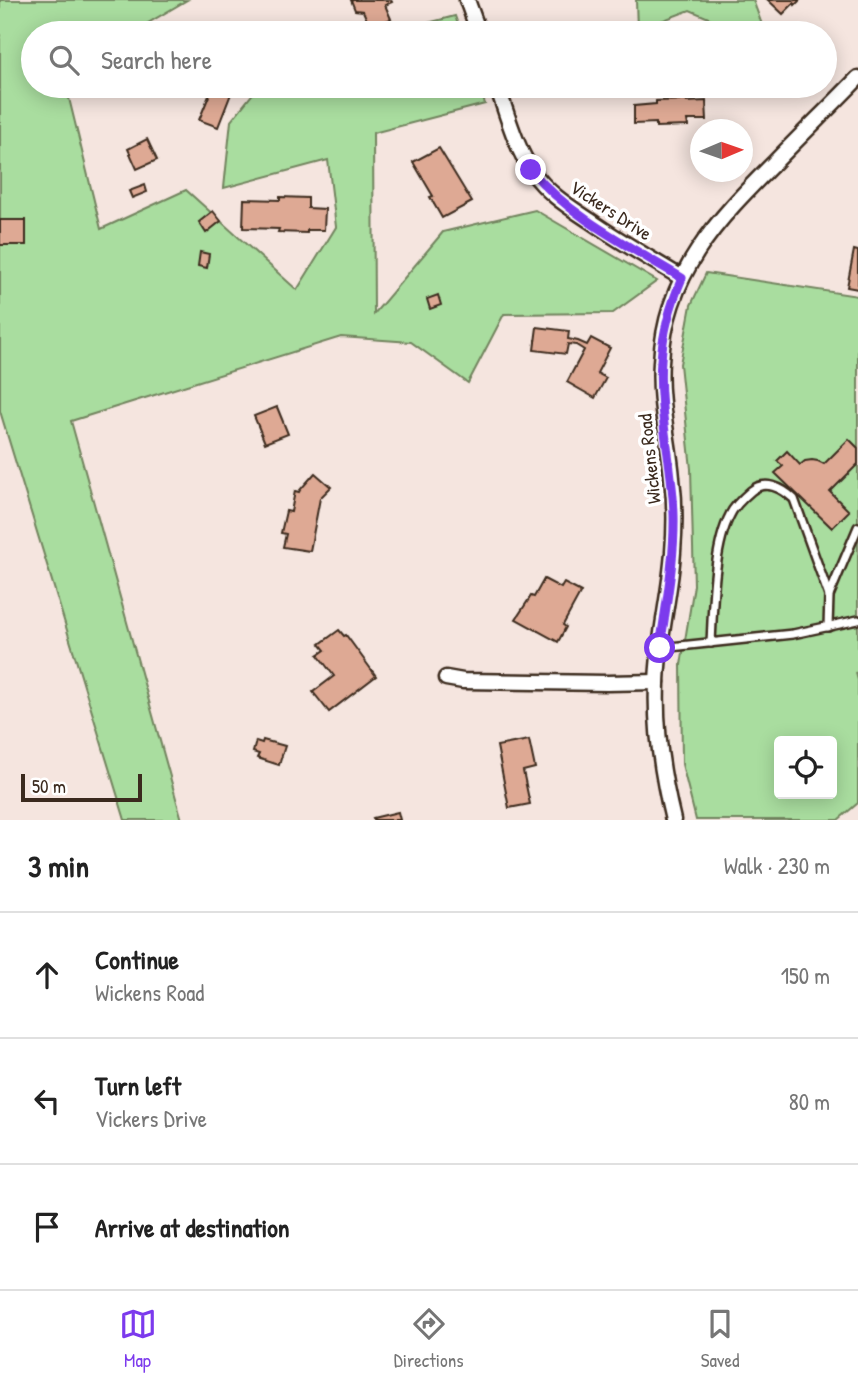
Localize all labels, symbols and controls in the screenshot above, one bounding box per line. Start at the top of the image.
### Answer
search box [21,21,837,98]
icon: search [45,41,83,79]
text: Search here [101,42,212,77]
north arrow [690,119,753,182]
route end [515,154,546,185]
street label: Vickers Drive [565,174,657,246]
street label: Wickens Road [631,412,667,505]
route start [644,632,675,663]
map controls [774,736,837,799]
button: locate [774,736,837,799]
scale bar [21,771,142,803]
text: 50 m [32,773,66,799]
text: 3 min [28,846,89,886]
text: Walk · 230 m [724,850,830,881]
text: Continue [95,942,179,977]
icon: ahead [28,956,66,994]
text: 150 m [781,960,830,991]
text: Wickens Road [95,977,204,1008]
text: Turn left [95,1068,181,1103]
icon: left [28,1082,66,1120]
text: 80 m [789,1086,830,1117]
text: Vickers Drive [95,1103,207,1134]
icon: arrive [28,1208,66,1246]
text: Arrive at destination [95,1210,290,1245]
tab: Map [119,1305,157,1373]
tab: Directions [394,1305,464,1373]
tab: Saved [701,1305,739,1373]

